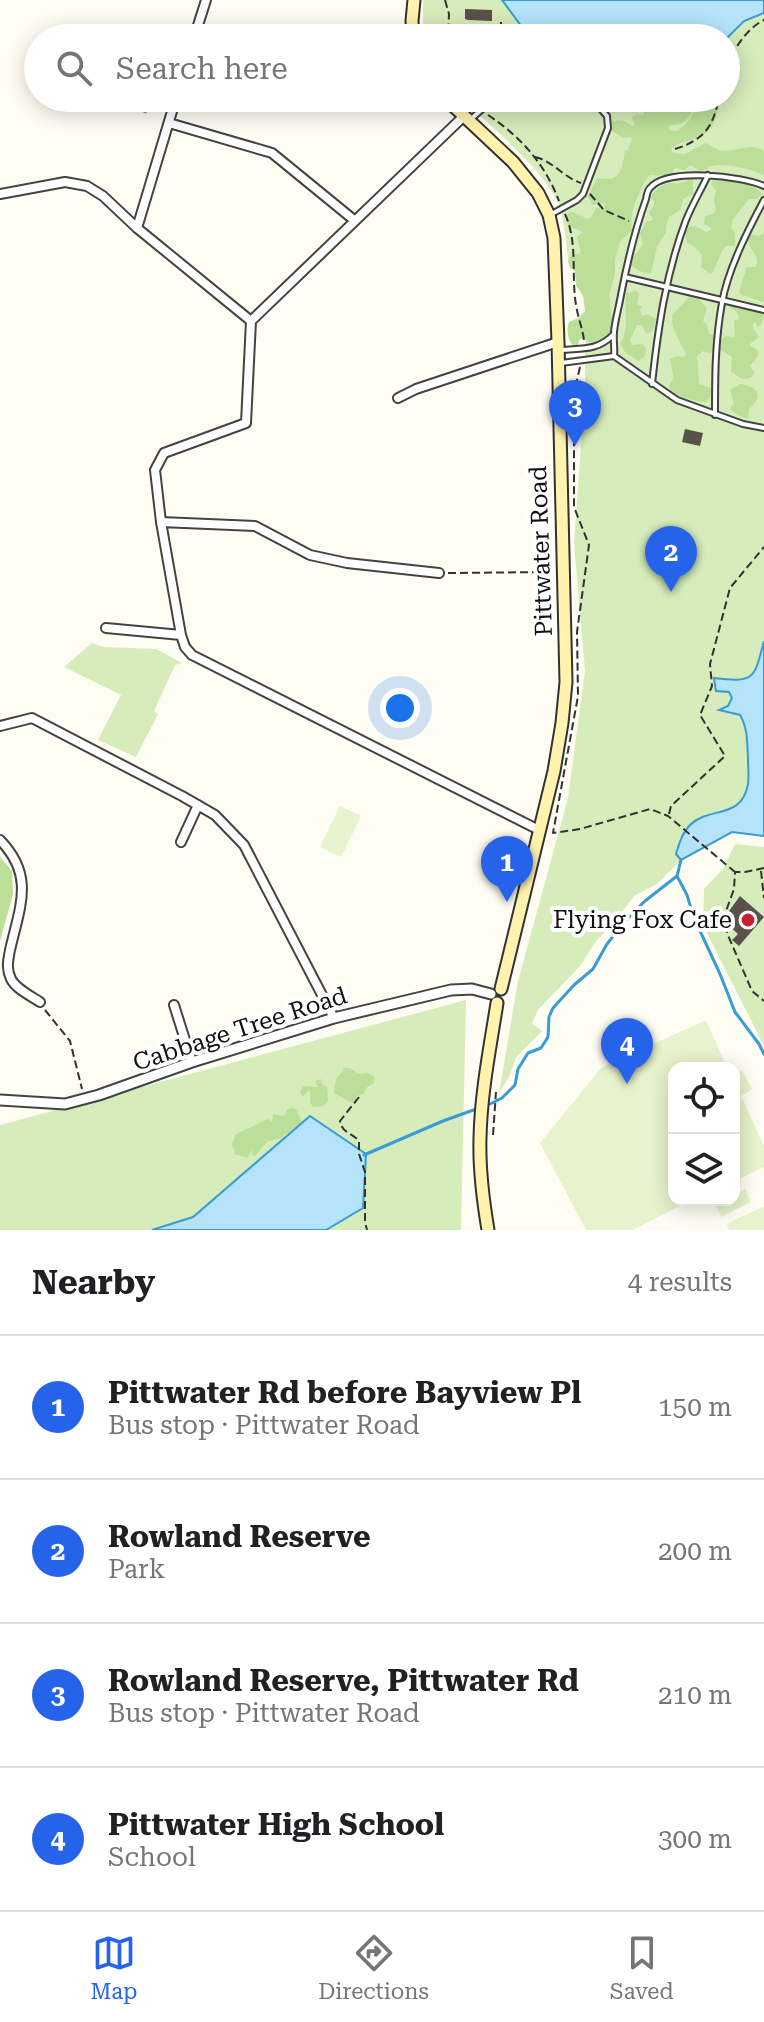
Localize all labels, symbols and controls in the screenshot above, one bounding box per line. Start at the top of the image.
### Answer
search box [24,24,740,112]
icon: search [52,46,96,90]
text: Search here [116,51,288,86]
pin: 3 [549,380,601,446]
street label: Pittwater Road [524,465,558,637]
pin: 2 [645,526,697,592]
your location [380,688,420,728]
pin: 1 [481,836,533,902]
place label: Flying Fox Cafe [553,906,732,934]
marker: Flying Fox Cafe [739,911,757,929]
street label: Cabbage Tree Road [130,981,350,1077]
pin: 4 [601,1018,653,1084]
map controls [668,1062,740,1206]
button: locate [668,1062,740,1134]
button: layers [668,1134,740,1206]
text: Nearby [32,1262,155,1302]
text: 4 results [628,1267,732,1297]
text: Pittwater Rd before Bayview Pl [108,1375,581,1410]
text: 1 [51,1392,65,1422]
text: 150 m [658,1392,732,1422]
text: Bus stop · Pittwater Road [108,1410,420,1440]
text: Rowland Reserve [108,1519,371,1554]
text: 2 [51,1536,65,1566]
text: 200 m [658,1536,732,1566]
text: Park [108,1554,165,1584]
text: Rowland Reserve, Pittwater Rd [108,1663,579,1698]
text: 3 [51,1680,65,1710]
text: 210 m [658,1680,732,1710]
text: Bus stop · Pittwater Road [108,1698,420,1728]
text: Pittwater High School [108,1807,444,1842]
text: 4 [51,1824,65,1854]
text: 300 m [658,1824,732,1854]
text: School [108,1842,196,1872]
tab: Map [90,1931,137,2004]
tab: Directions [318,1931,429,2004]
tab: Saved [610,1931,674,2004]

